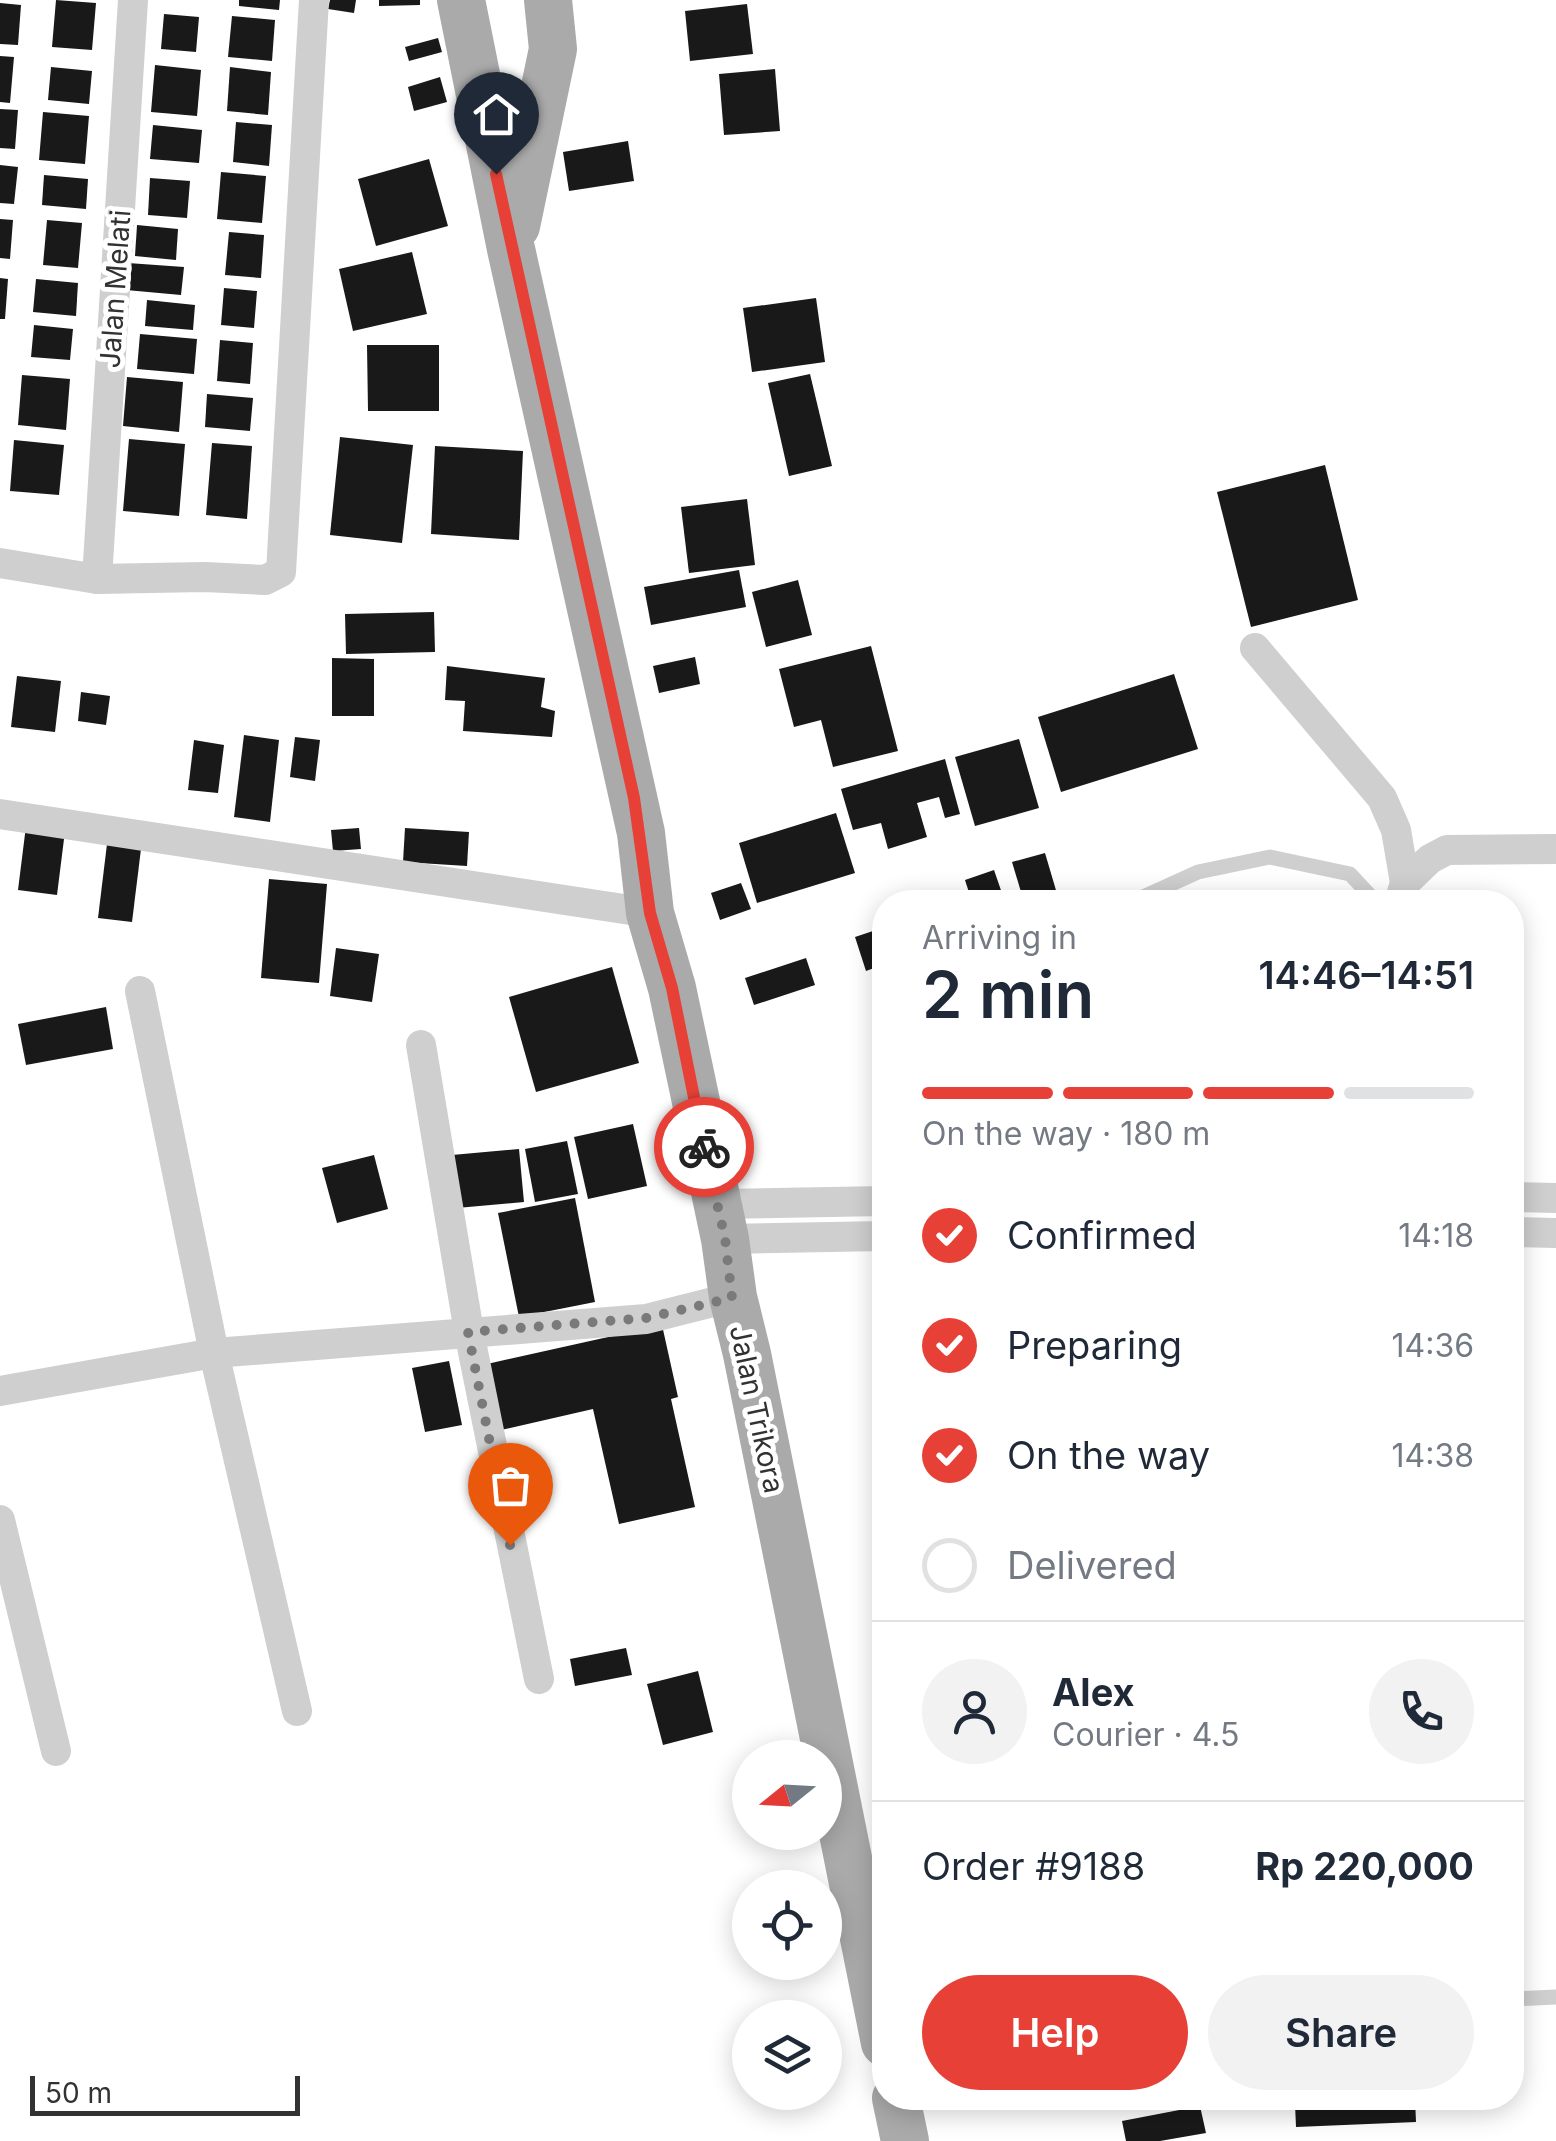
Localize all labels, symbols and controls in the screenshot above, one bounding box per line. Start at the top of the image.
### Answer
pin [454,72,539,175]
icon: home [469,87,524,142]
street label: Jalan Melati [93,209,137,369]
text: Arriving in [922,918,1077,957]
text: 14:46–14:51 [1258,952,1474,998]
text: 2 min [922,955,1094,1034]
courier [654,1097,754,1197]
text: On the way · 180 m [922,1114,1210,1153]
icon: bike [677,1120,732,1175]
icon: check [922,1208,977,1263]
text: Confirmed [1007,1212,1197,1258]
text: 14:18 [1398,1216,1474,1255]
icon: check [922,1318,977,1373]
street label: Jalan Trikora [723,1322,791,1496]
text: Preparing [1007,1322,1182,1368]
text: 14:36 [1391,1326,1474,1365]
icon: check [922,1428,977,1483]
text: On the way [1007,1432,1210,1478]
text: 14:38 [1392,1436,1474,1475]
pin [468,1443,553,1546]
icon: bag [483,1458,538,1513]
text: Delivered [1007,1542,1177,1588]
button: person [922,1659,1027,1764]
button: phone [1369,1659,1474,1764]
text: Alex [1052,1669,1135,1715]
text: Courier · 4.5 [1052,1715,1240,1754]
north arrow [732,1740,842,1850]
map controls [732,1740,842,2110]
text: Order #9188 [922,1843,1145,1889]
text: Rp 220,000 [1255,1843,1474,1889]
button: locate [732,1870,842,1980]
button: Help [922,1975,1188,2090]
button: Share [1208,1975,1474,2090]
button: layers [732,2000,842,2110]
scale bar [30,2071,300,2116]
text: 50 m [45,2076,112,2110]

